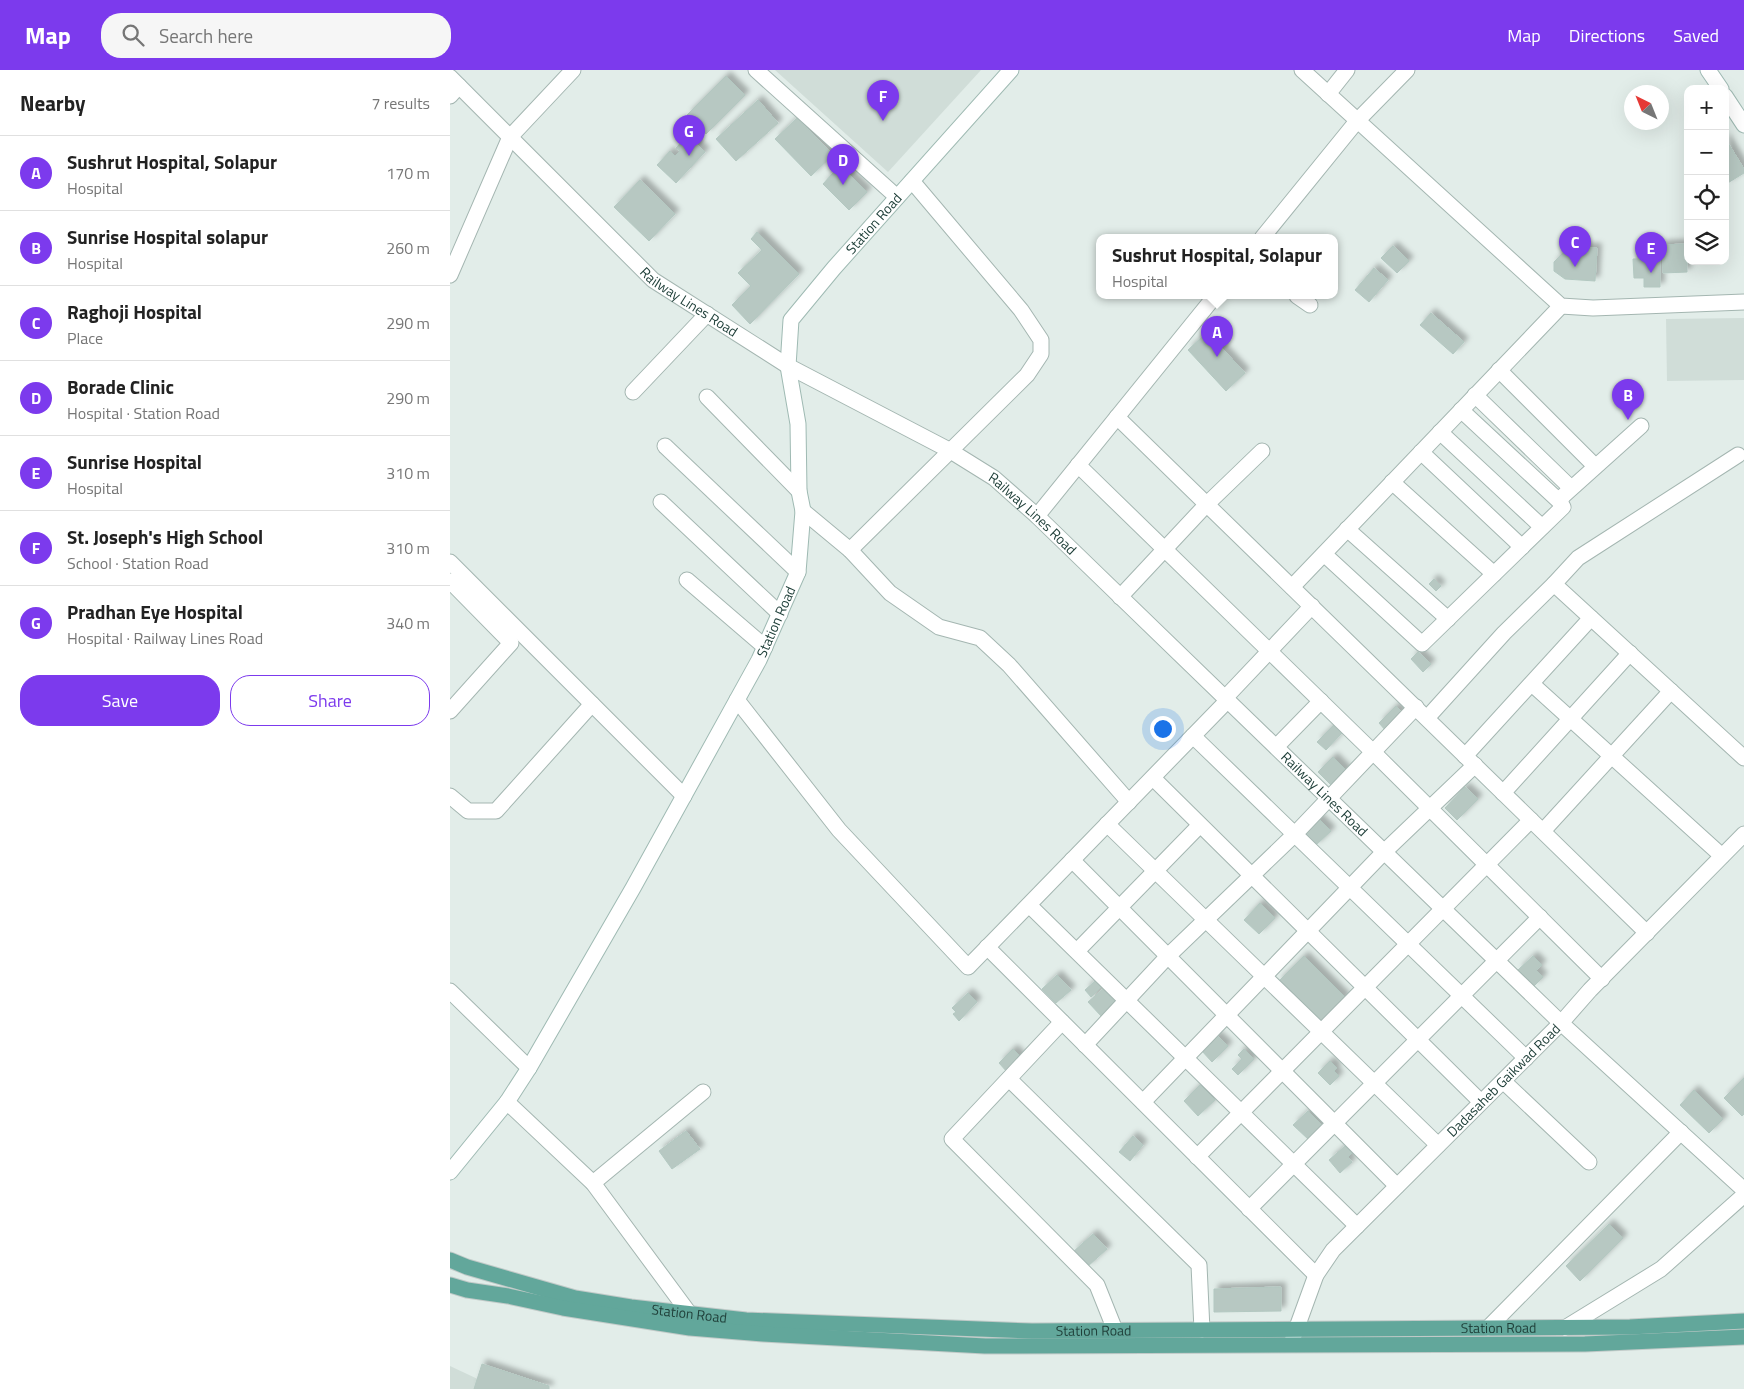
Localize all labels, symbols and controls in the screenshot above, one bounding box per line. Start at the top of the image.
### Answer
search box [101,13,451,58]
text: Map [25,17,71,53]
icon: search [119,21,147,49]
text: Search here [159,21,253,50]
text: Map [1507,22,1541,49]
text: Directions [1569,22,1645,49]
text: Saved [1673,22,1719,49]
pin: F [867,80,899,121]
north arrow [1624,85,1669,130]
map controls [1684,85,1729,265]
button: + [1684,85,1729,130]
text: Nearby [20,87,85,119]
text: 7 results [371,91,430,115]
pin: G [673,115,705,156]
button: − [1684,130,1729,175]
pin: D [827,144,859,185]
text: Sushrut Hospital, Solapur [67,147,277,176]
text: A [31,161,41,185]
text: 170 m [386,161,430,185]
button: locate [1684,175,1729,220]
text: Hospital [67,176,123,200]
street label: Station Road [840,188,906,259]
button: layers [1684,220,1729,265]
text: Sunrise Hospital solapur [67,222,268,251]
pin: C [1559,226,1591,267]
pin: E [1635,232,1667,273]
popup [1096,234,1338,299]
text: B [31,236,41,260]
text: 260 m [386,236,430,260]
text: Sushrut Hospital, Solapur [1112,240,1322,269]
text: Hospital [67,251,123,275]
street label: Railway Lines Road [635,262,742,342]
text: Hospital [1112,269,1168,293]
text: Raghoji Hospital [67,297,202,326]
text: C [32,311,40,335]
text: 290 m [386,311,430,335]
pin: A [1201,316,1233,357]
text: Place [67,326,103,350]
text: Borade Clinic [67,372,174,401]
pin: B [1612,379,1644,420]
text: D [31,386,41,410]
text: 290 m [386,386,430,410]
text: Hospital · Station Road [67,401,220,425]
text: Sunrise Hospital [67,447,202,476]
text: E [32,461,40,485]
text: 310 m [386,461,430,485]
street label: Railway Lines Road [985,466,1082,559]
text: Hospital [67,476,123,500]
text: St. Joseph's High School [67,522,263,551]
text: F [32,536,40,560]
text: 310 m [386,536,430,560]
text: School · Station Road [67,551,209,575]
street label: Station Road [751,583,800,660]
text: Pradhan Eye Hospital [67,597,243,626]
text: G [31,611,41,635]
text: 340 m [386,611,430,635]
text: Hospital · Railway Lines Road [67,626,263,650]
button: Save [20,675,220,726]
button: Share [230,675,430,726]
your location [1150,716,1176,742]
street label: Railway Lines Road [1277,747,1373,841]
street label: Dadasaheb Gaikwad Road [1441,1019,1565,1141]
street label: Station Road [650,1298,728,1328]
street label: Station Road [1461,1317,1537,1338]
street label: Station Road [1056,1319,1132,1341]

